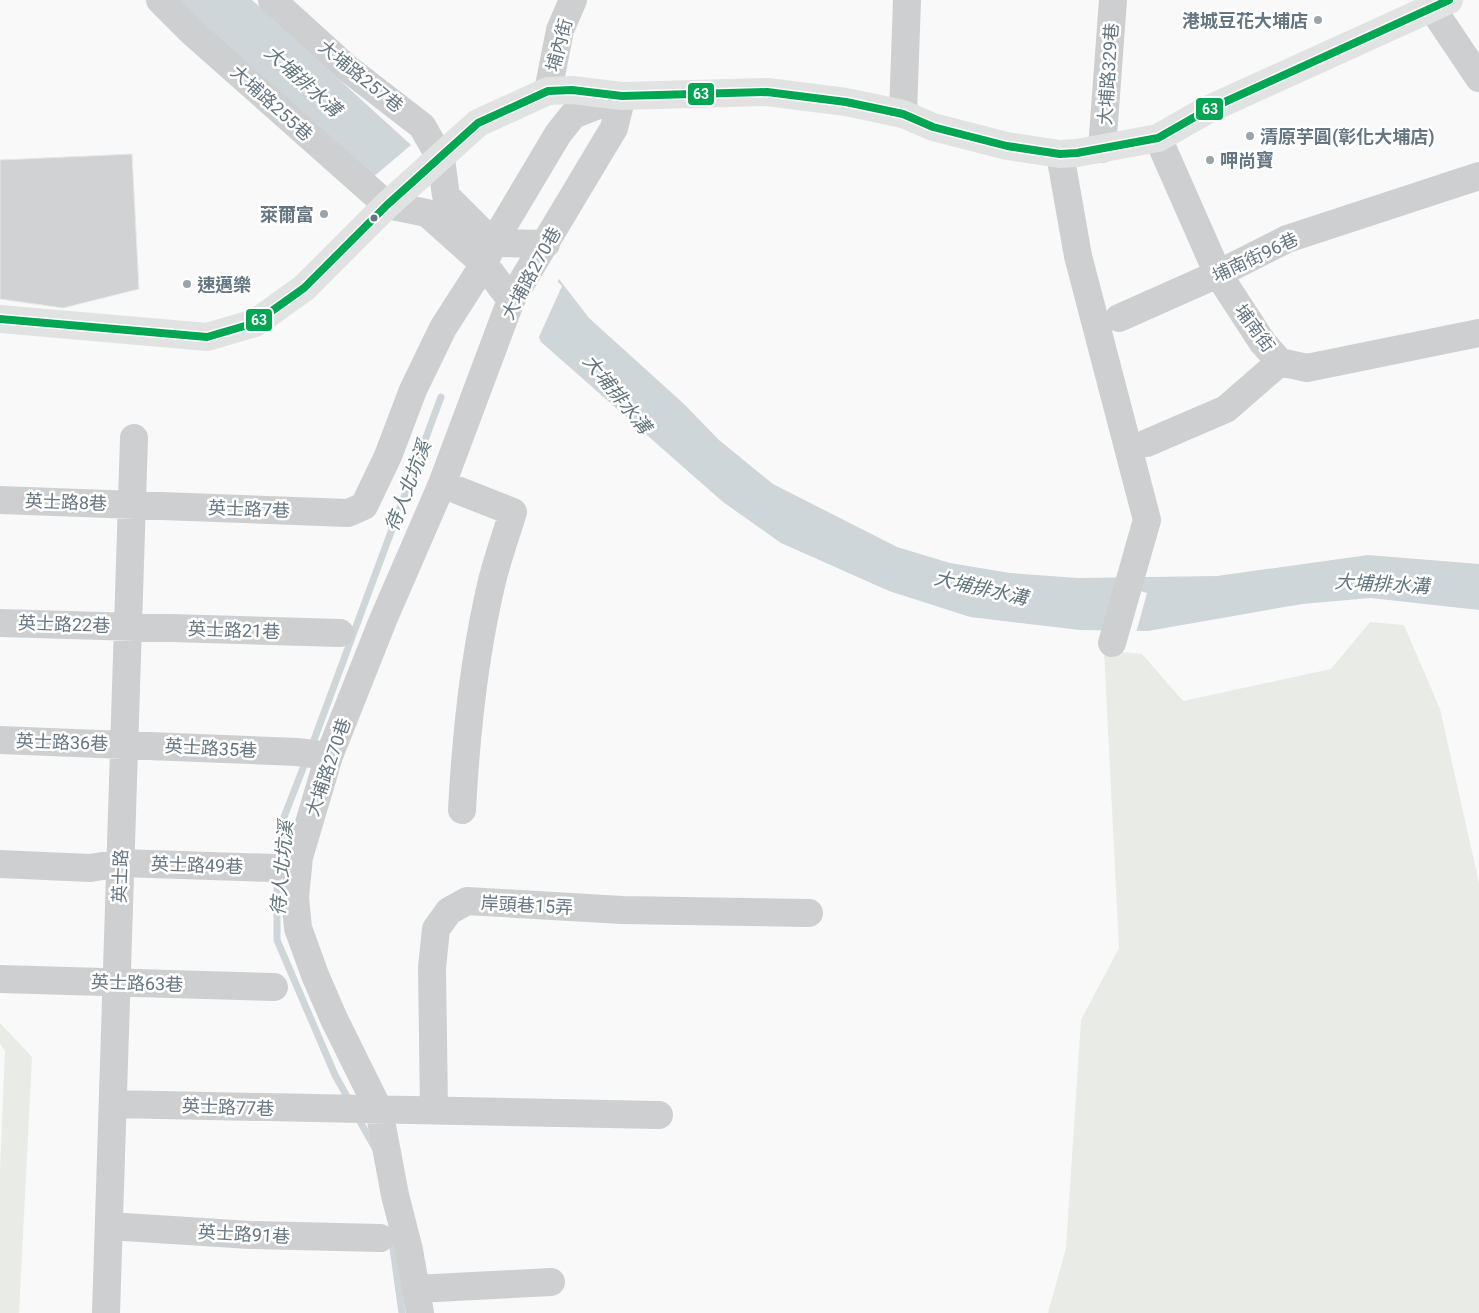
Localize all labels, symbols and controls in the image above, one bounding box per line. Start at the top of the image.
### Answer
place label: 港城豆花大埔店 [1182,10,1308,31]
marker: 港城豆花大埔店 [1312,14,1324,26]
street label: 埔內街 [542,16,576,74]
street label: 大埔路329巷 [1094,22,1122,126]
street label: 大埔路257巷 [315,36,407,116]
water label: 大埔排水溝 [260,41,348,123]
street label: 大埔路255巷 [227,61,317,145]
line badge: 63 [687,82,715,106]
text: 63 [693,86,709,102]
line badge: 63 [1195,97,1224,121]
text: 63 [1202,101,1218,117]
place label: 清原芋圓(彰化大埔店) [1260,126,1435,148]
marker: 清原芋圓(彰化大埔店) [1244,130,1256,142]
place label: 呷尚寶 [1220,150,1274,171]
marker: 呷尚寶 [1204,154,1216,166]
place label: 萊爾富 [260,204,314,225]
marker: 萊爾富 [318,208,330,220]
unlabelled marker [369,213,379,223]
street label: 大埔路270巷 [497,223,565,323]
street label: 埔南街96巷 [1209,228,1301,286]
place label: 速邁樂 [197,274,251,295]
marker: 速邁樂 [181,278,193,290]
street label: 埔南街 [1231,300,1279,356]
line badge: 63 [245,308,273,332]
text: 63 [251,312,267,328]
water label: 大埔排水溝 [578,350,658,440]
water label: 待人北坑溪 [380,435,437,534]
street label: 英士路8巷 [25,490,107,514]
street label: 英士路7巷 [208,497,290,521]
water label: 大埔排水溝 [932,566,1033,611]
water label: 大埔排水溝 [1334,570,1433,598]
street label: 英士路22巷 [18,612,110,636]
street label: 英士路21巷 [188,618,280,642]
street label: 大埔路270巷 [301,715,355,819]
street label: 英士路36巷 [16,730,108,754]
street label: 英士路35巷 [164,735,258,761]
water label: 待人北坑溪 [266,817,298,916]
street label: 英士路 [109,849,131,903]
street label: 英士路49巷 [151,853,243,877]
street label: 岸頭巷15弄 [480,892,574,918]
street label: 英士路63巷 [91,971,183,995]
street label: 英士路77巷 [182,1095,274,1119]
street label: 英士路91巷 [197,1221,291,1247]

